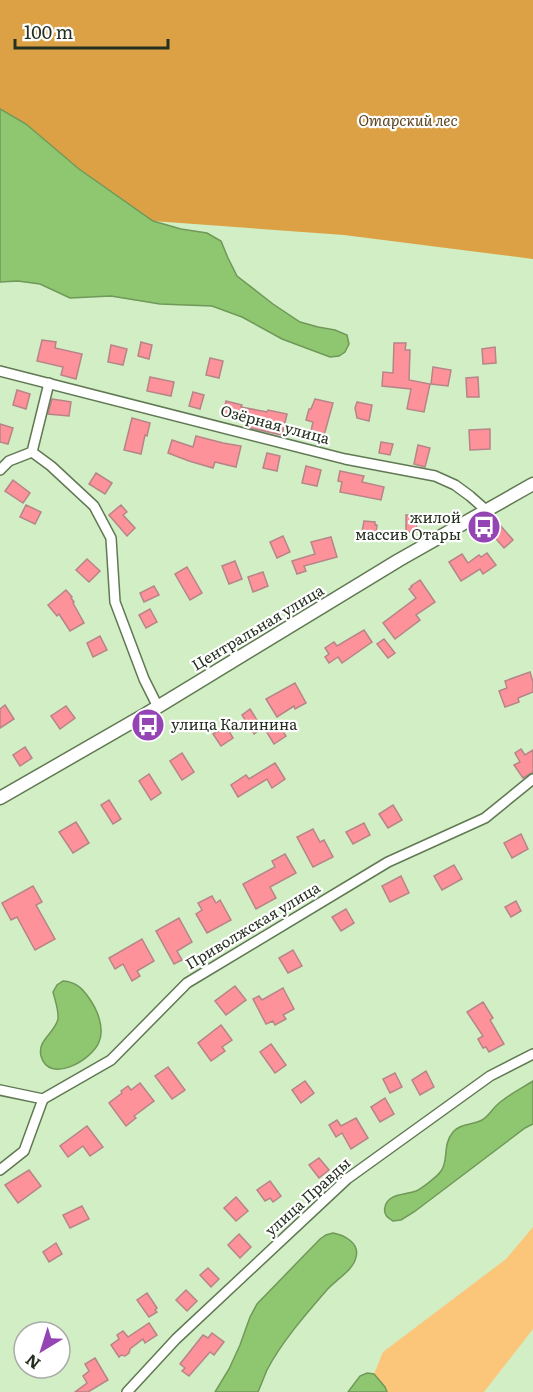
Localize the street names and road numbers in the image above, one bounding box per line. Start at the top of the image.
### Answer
street label: Озёрная улица [218,398,333,449]
street label: Центральная улица [187,578,329,675]
street label: Приволжская улица [180,875,325,974]
street label: улица Правды [259,1151,355,1241]

